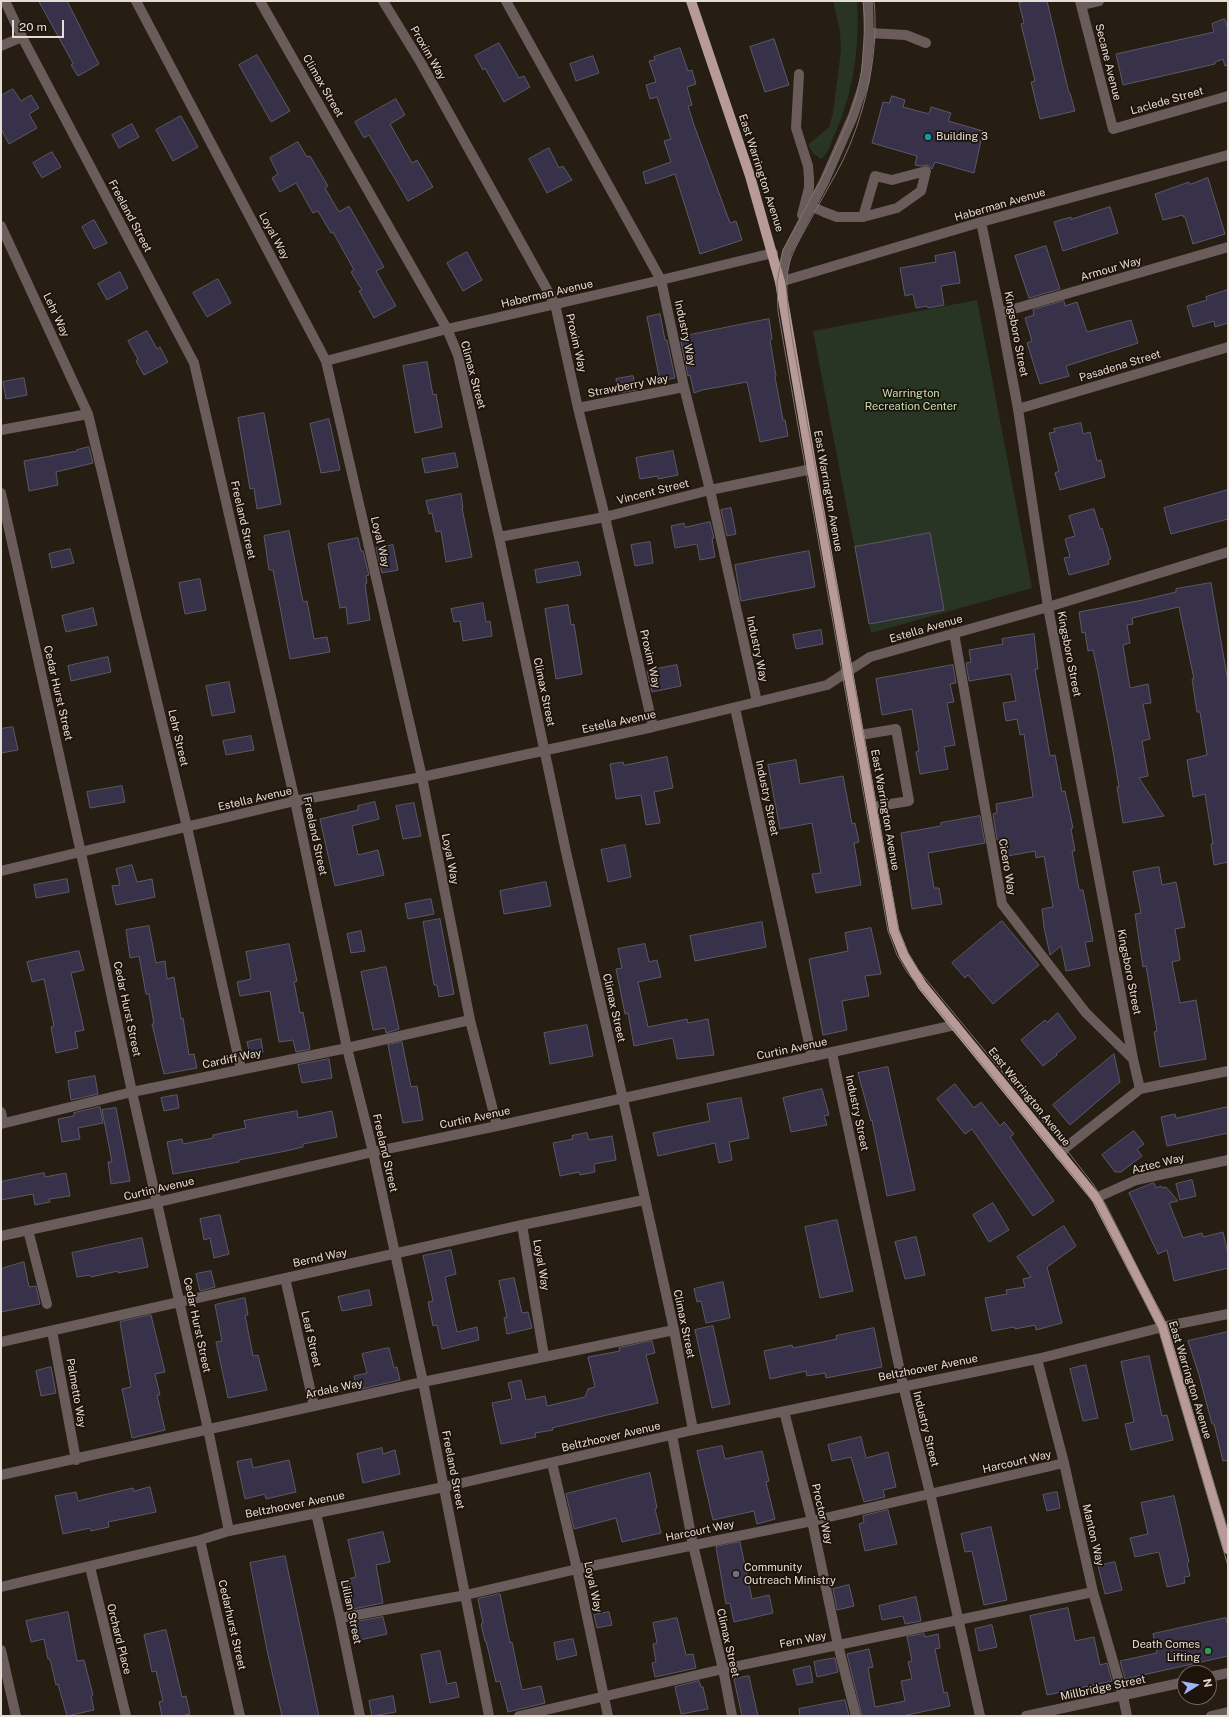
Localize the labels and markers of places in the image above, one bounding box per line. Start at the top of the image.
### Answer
place label: Building 3 [936,130,988,144]
marker: Building 3 [923,132,933,142]
place label: Community Outreach Ministry [744,1561,836,1587]
marker: Community Outreach Ministry [731,1569,741,1579]
place label: Death Comes Lifting [1132,1638,1200,1664]
marker: Death Comes Lifting [1203,1646,1213,1656]

